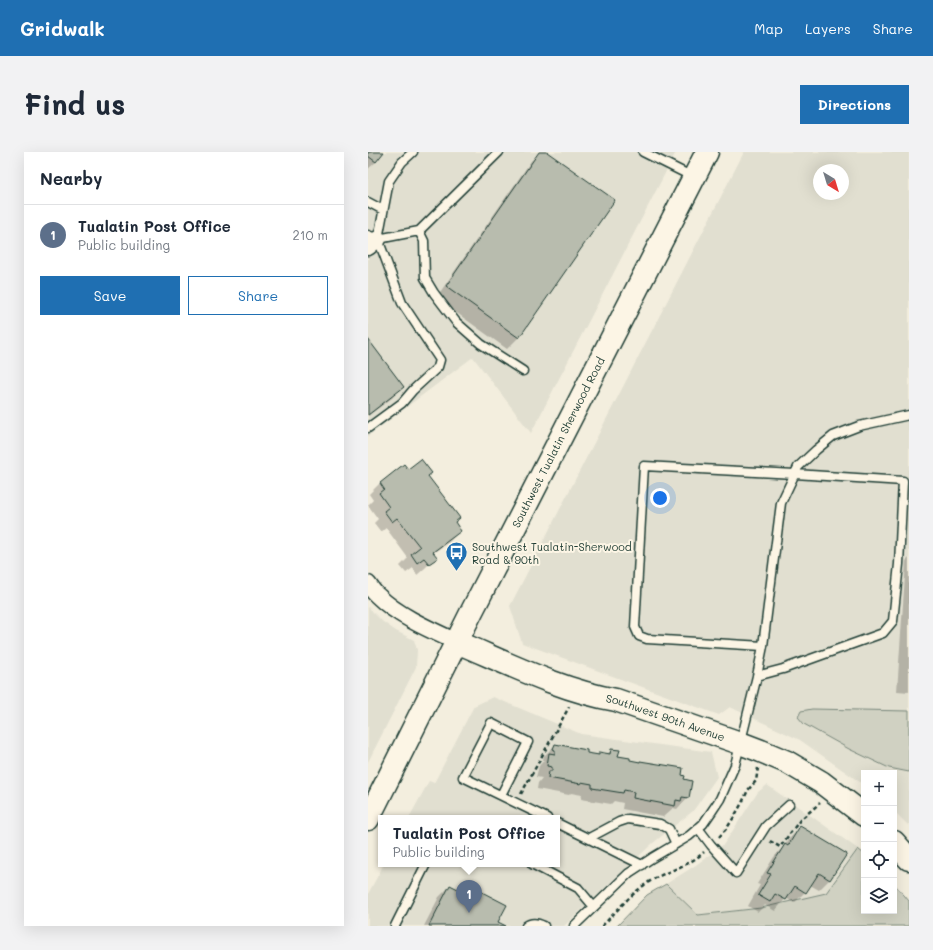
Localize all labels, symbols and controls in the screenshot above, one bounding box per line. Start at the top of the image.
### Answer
text: Gridwalk [20,16,105,41]
text: Map [754,19,783,38]
text: Layers [805,19,851,38]
text: Share [873,19,913,38]
button: Directions [800,85,909,124]
text: Find us [24,86,125,122]
north arrow [813,164,849,200]
text: Nearby [40,167,102,189]
text: Tualatin Post Office [78,216,231,236]
text: 1 [50,226,56,243]
text: 210 m [292,226,328,243]
text: Public building [78,236,170,253]
button: Save [40,276,180,315]
button: Share [188,276,328,315]
street label: Southwest Tualatin Sherwood Road [508,354,608,530]
your location [650,488,670,508]
place label: Southwest Tualatin-Sherwood Road & 90th [472,539,632,567]
bus stop icon: Southwest Tualatin-Sherwood Road & 90th [444,540,470,573]
street label: Southwest 90th Avenue [605,690,727,744]
map controls [861,770,897,914]
button: + [861,770,897,806]
button: − [861,806,897,842]
popup [378,815,560,867]
text: Tualatin Post Office [393,823,545,843]
button: locate [861,842,897,878]
text: Public building [393,843,485,860]
button: layers [861,878,897,914]
pin: 1 [456,880,482,913]

